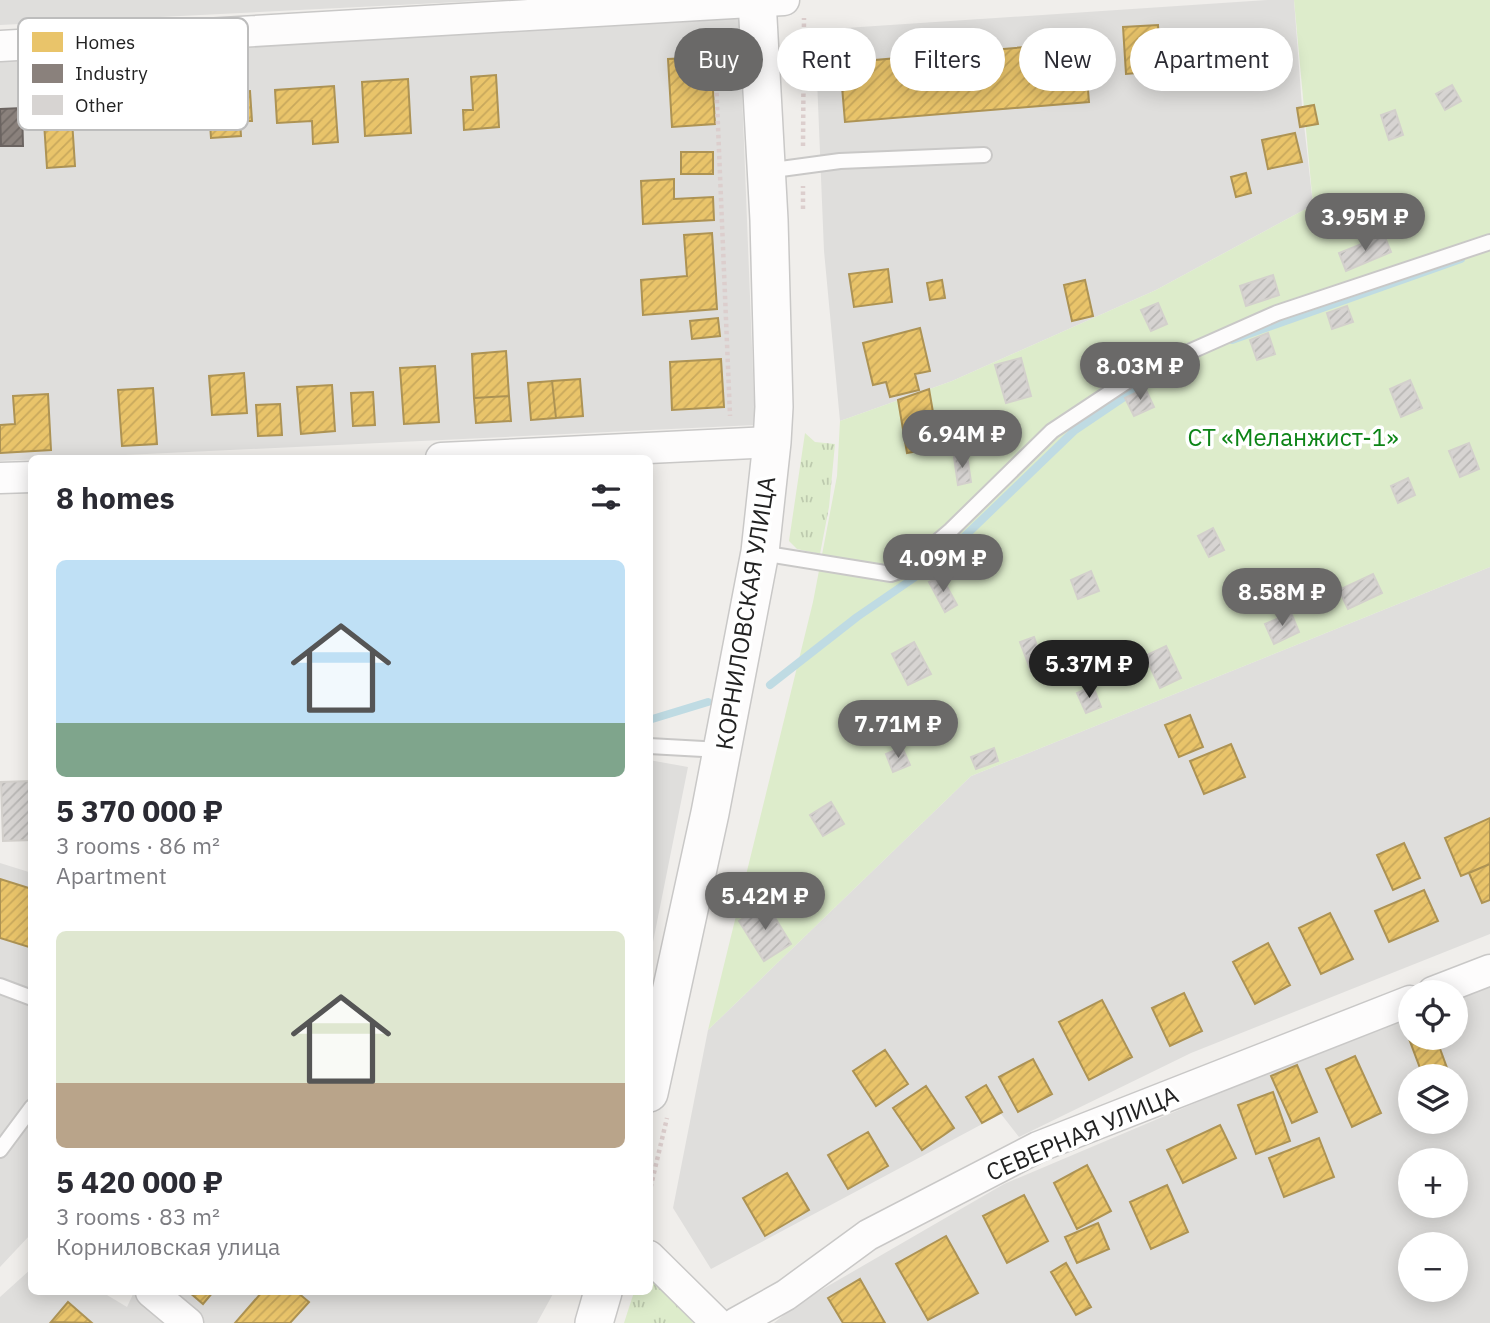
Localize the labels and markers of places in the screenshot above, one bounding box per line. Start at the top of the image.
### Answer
pin: 3.95M ₽ [1300,194,1430,253]
pin: 8.03M ₽ [1075,342,1205,402]
pin: 6.94M ₽ [897,410,1027,470]
pin: 4.09M ₽ [878,534,1008,594]
pin: 8.58M ₽ [1217,568,1347,628]
pin: 5.37M ₽ [1024,640,1154,700]
pin: 7.71M ₽ [833,700,963,760]
pin: 5.42M ₽ [700,872,830,932]

